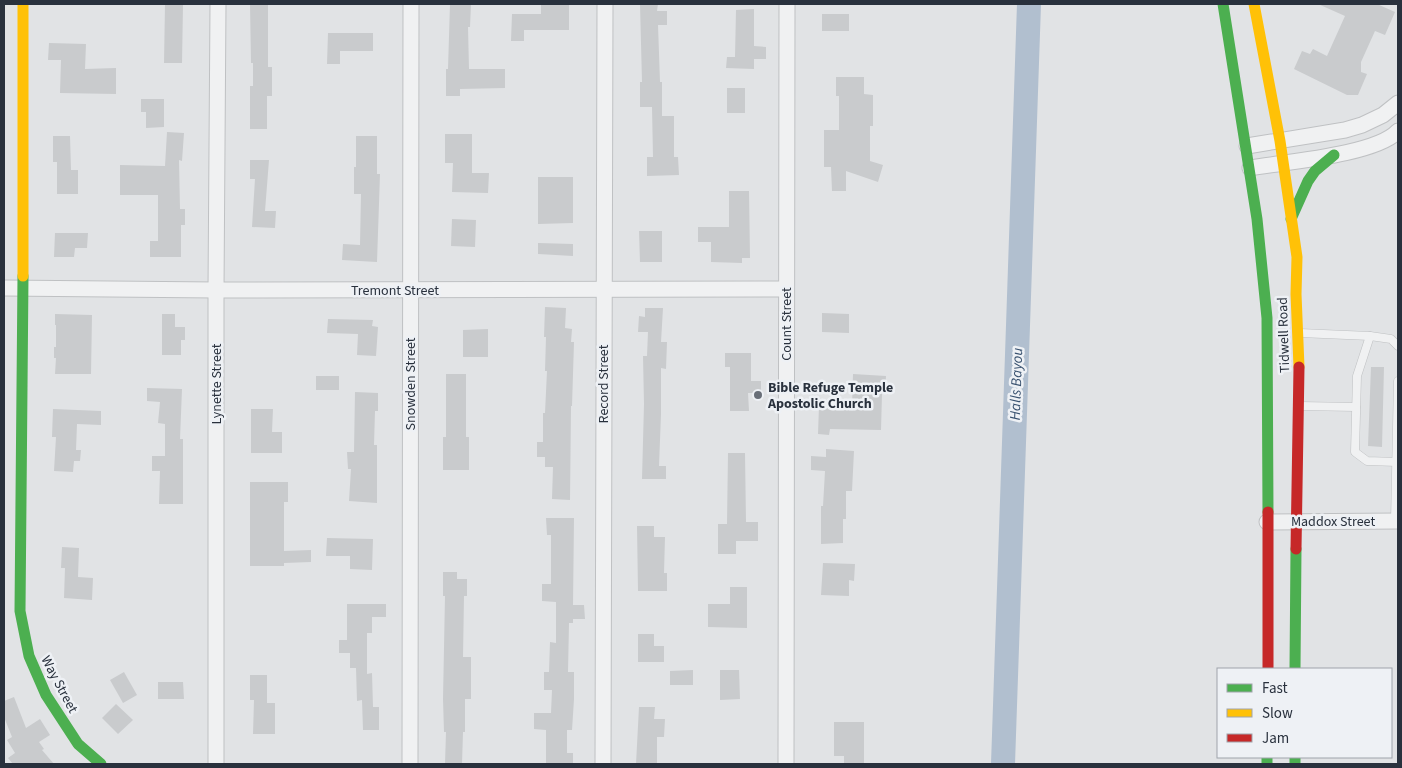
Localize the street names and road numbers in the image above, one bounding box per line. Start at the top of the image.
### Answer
street label: Tremont Street [351,281,439,301]
street label: Count Street [777,287,797,361]
street label: Tidwell Road [1273,297,1295,373]
street label: Snowden Street [401,337,421,430]
street label: Lynette Street [207,343,227,425]
street label: Record Street [594,344,614,423]
street label: Maddox Street [1291,512,1375,532]
street label: Way Street [36,652,83,717]

